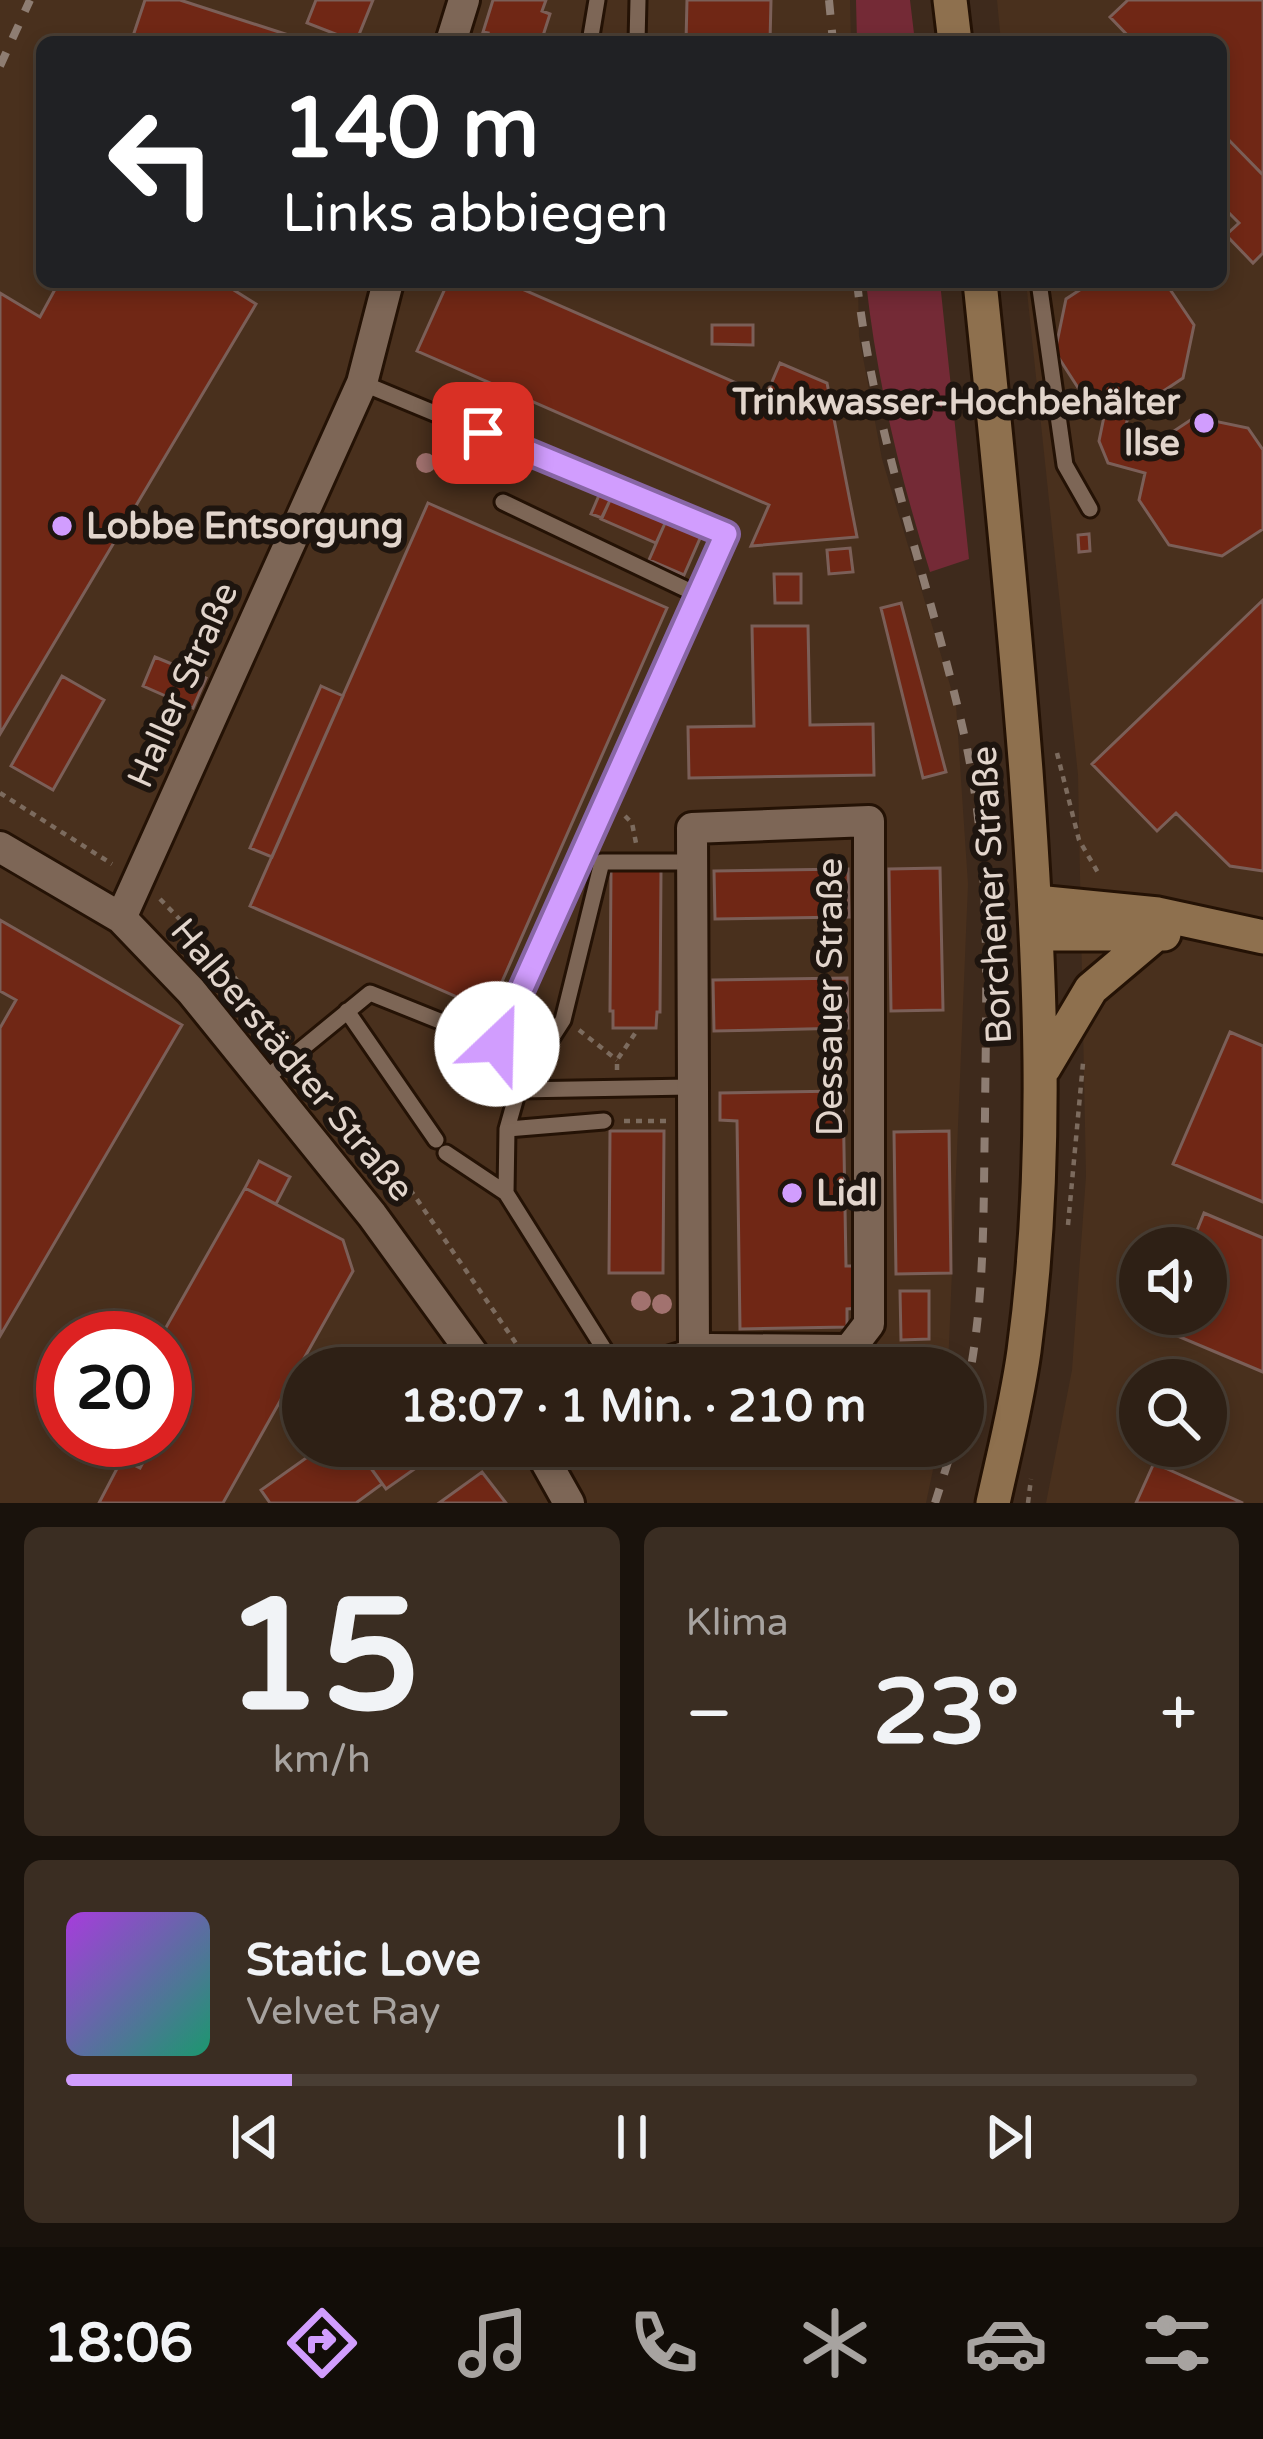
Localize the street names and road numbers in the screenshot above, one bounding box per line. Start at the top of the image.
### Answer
street label: Haller Straße [119,576,247,794]
street label: Borchener Straße [963,745,1021,1045]
street label: Dessauer Straße [809,858,852,1136]
street label: Halberstädter Straße [161,910,423,1210]

